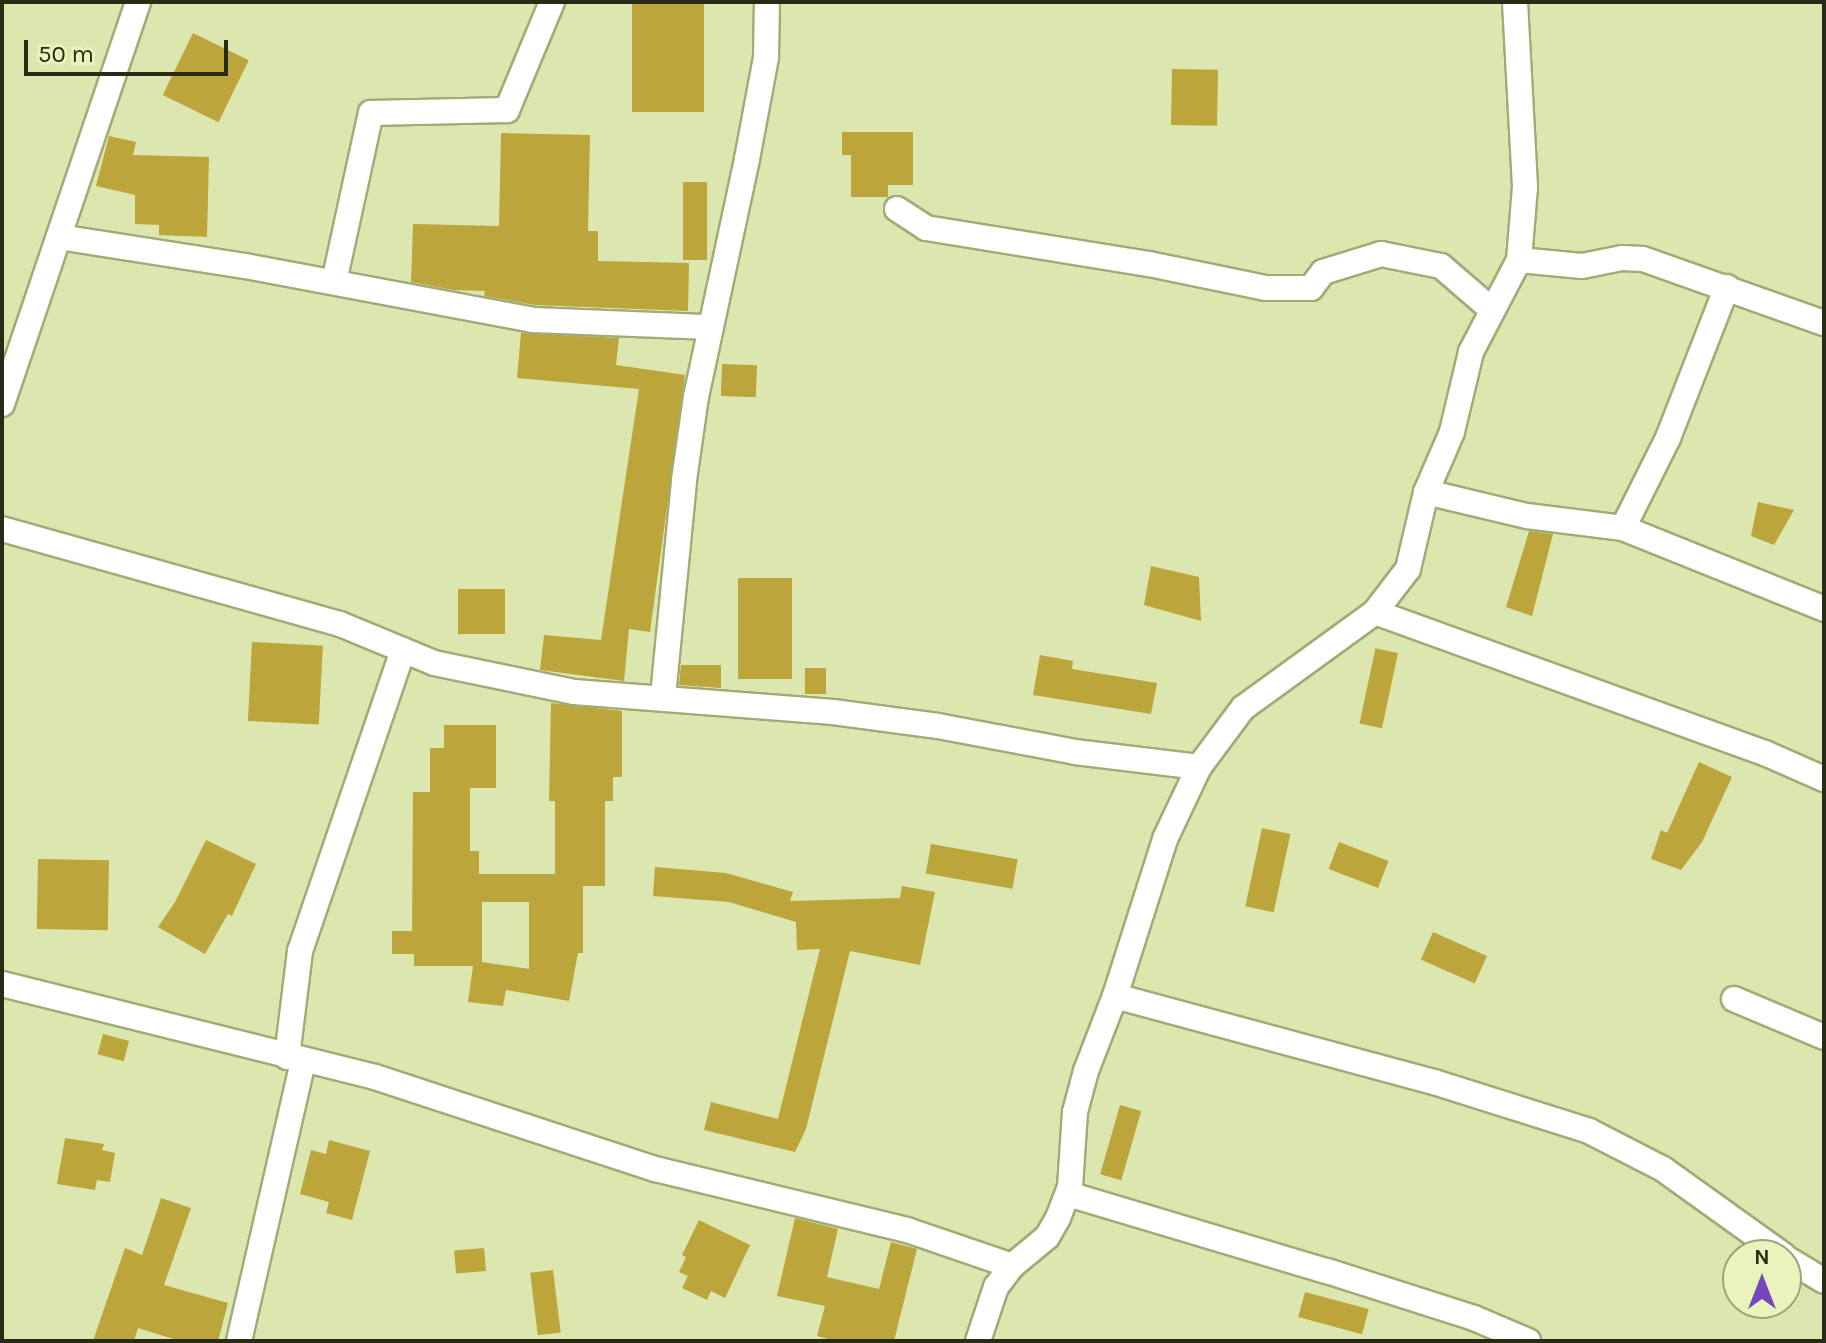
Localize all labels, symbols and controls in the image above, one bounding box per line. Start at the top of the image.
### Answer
scale bar [28,24,232,74]
text: 50 m [38,40,94,68]
north arrow [1722,1239,1802,1319]
text: N [1754,1244,1770,1270]

